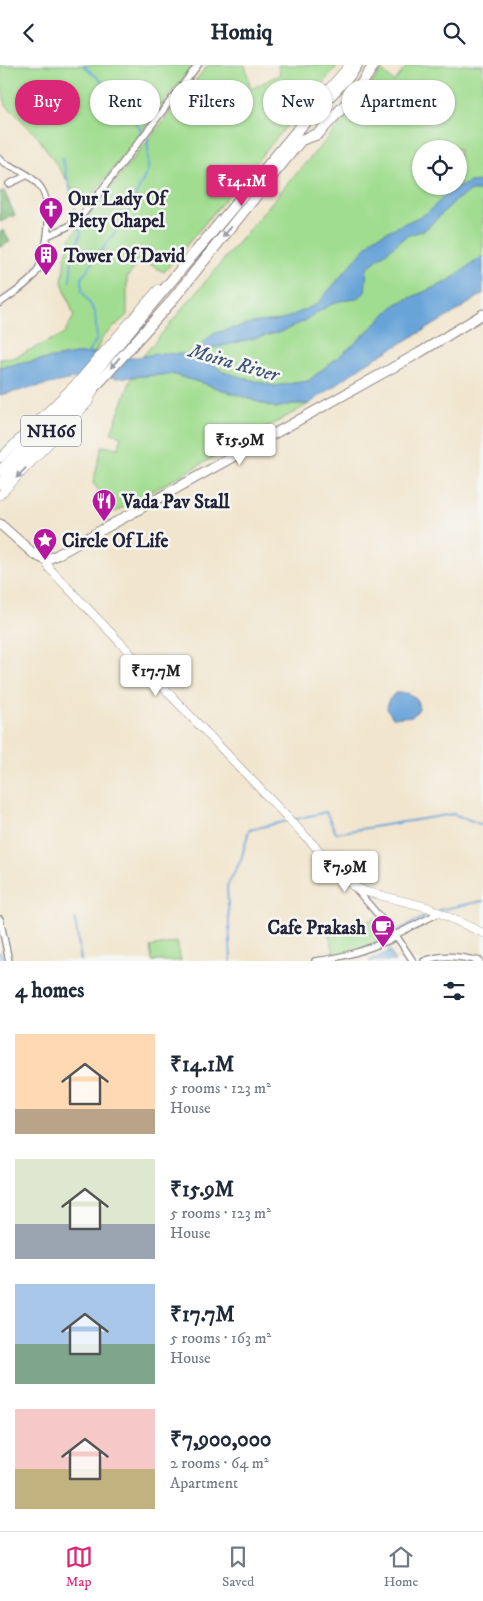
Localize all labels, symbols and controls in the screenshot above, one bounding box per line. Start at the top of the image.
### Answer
icon: back [15,19,43,47]
text: Homiq [211,19,272,46]
icon: search [440,19,468,47]
chip: Buy [15,80,80,125]
chip: Rent [90,80,160,125]
chip: Filters [170,80,253,125]
chip: New [263,80,332,125]
chip: Apartment [342,80,455,125]
map controls [412,140,467,195]
button: locate [412,140,467,195]
pin: ₹14.1M [201,165,283,207]
text: ₹14.1M [218,171,266,191]
place label: Our Lady Of Piety Chapel [68,188,169,233]
church icon: Our Lady Of Piety Chapel [38,196,64,230]
one-way arrow [221,225,232,238]
building icon: Tower Of David [33,242,59,276]
place label: Tower Of David [63,245,186,268]
water label: Moira River [184,338,283,389]
one-way arrow [110,356,121,369]
road number: NH66 [21,416,81,447]
pin: ₹15.9M [199,423,281,466]
text: ₹15.9M [216,430,264,450]
one-way arrow [15,467,27,479]
restaurant icon: Vada Pav Stall [91,488,117,522]
place label: Vada Pav Stall [121,491,230,514]
place icon: Circle Of Life [32,527,58,561]
place label: Circle Of Life [62,530,168,553]
pin: ₹17.7M [115,655,197,697]
text: ₹17.7M [131,661,181,681]
pin: ₹7.9M [310,851,380,893]
text: ₹7.9M [323,857,367,877]
cafe icon: Cafe Prakash [370,914,396,948]
place label: Cafe Prakash [267,917,367,940]
icon: filters [440,977,468,1005]
text: 4 homes [15,978,84,1004]
text: ₹14.1M [170,1052,234,1078]
icon: home [55,1054,115,1114]
text: 5 rooms · 123 m² [170,1078,271,1098]
text: House [170,1098,211,1118]
text: ₹15.9M [170,1177,234,1203]
icon: home [55,1179,115,1239]
text: 5 rooms · 123 m² [170,1203,271,1223]
text: House [170,1223,211,1243]
text: ₹17.7M [170,1302,235,1328]
icon: home [55,1304,115,1364]
text: 5 rooms · 163 m² [170,1328,271,1348]
text: House [170,1348,211,1368]
text: ₹7,900,000 [170,1427,271,1453]
icon: home [55,1429,115,1489]
text: 2 rooms · 64 m² [170,1453,269,1473]
text: Apartment [170,1473,238,1493]
tab: Map [65,1543,93,1591]
tab: Saved [222,1543,254,1591]
tab: Home [384,1543,418,1591]

